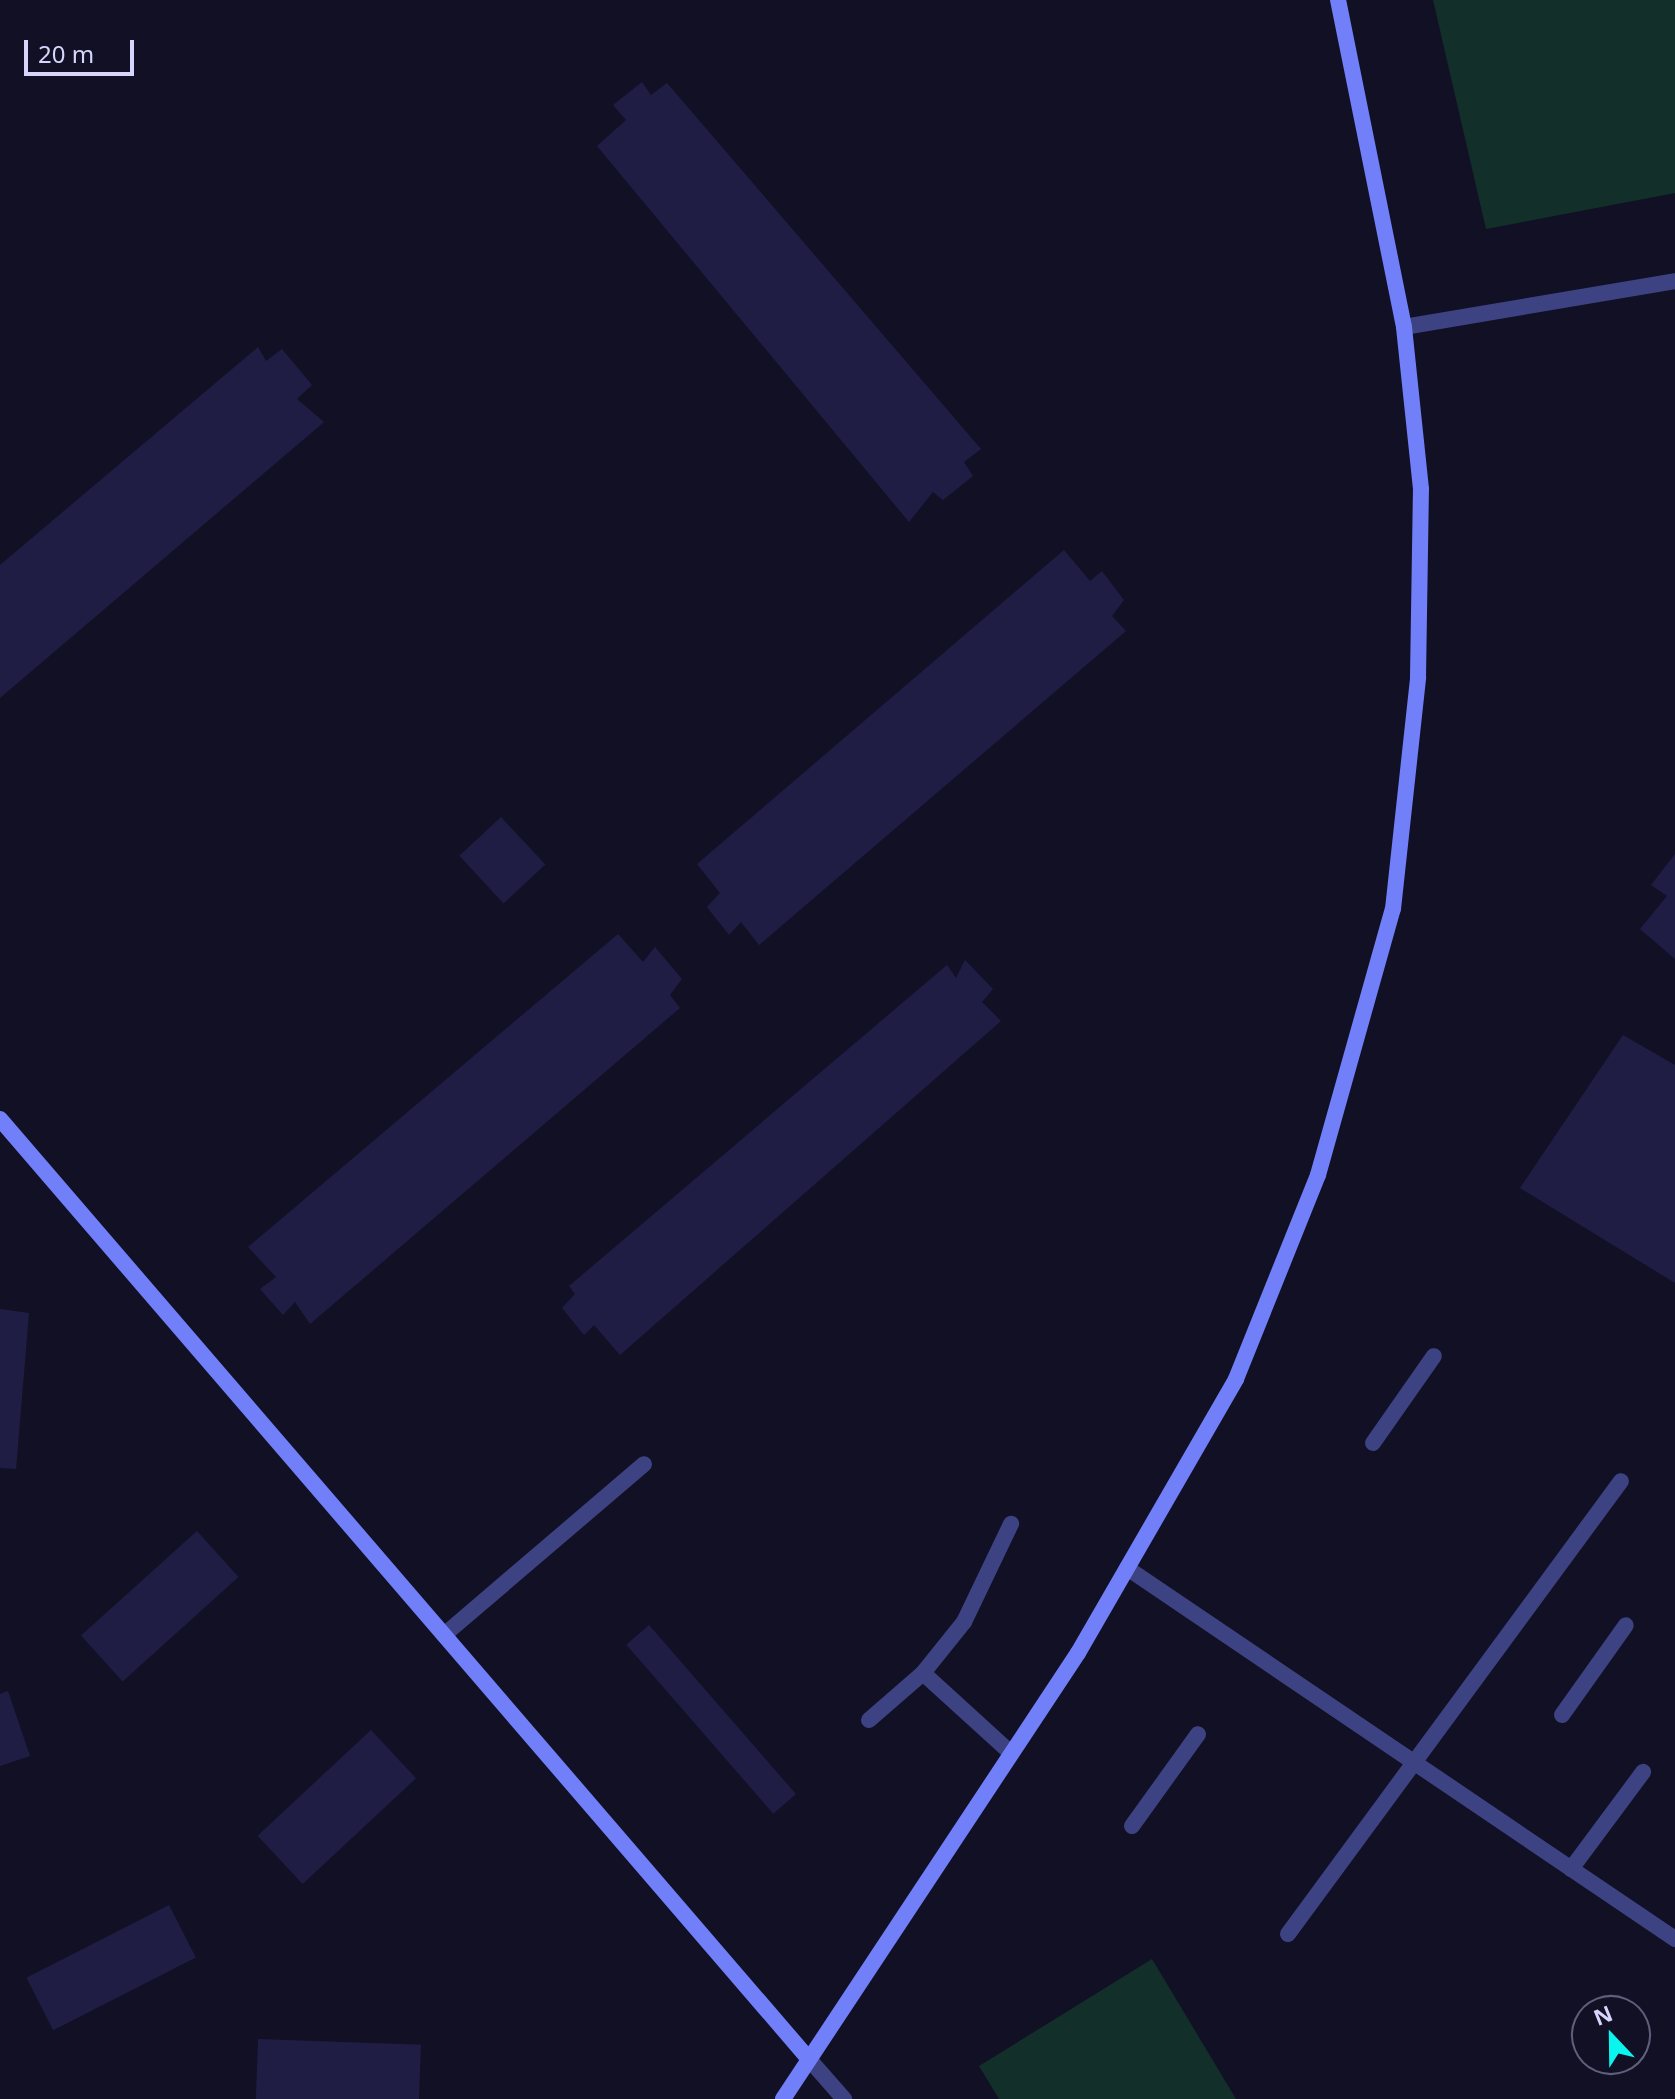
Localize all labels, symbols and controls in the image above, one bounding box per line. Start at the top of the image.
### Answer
scale bar [28,24,138,74]
text: 20 m [38,37,94,70]
north arrow [1571,1995,1651,2075]
text: N [1589,1997,1617,2032]

